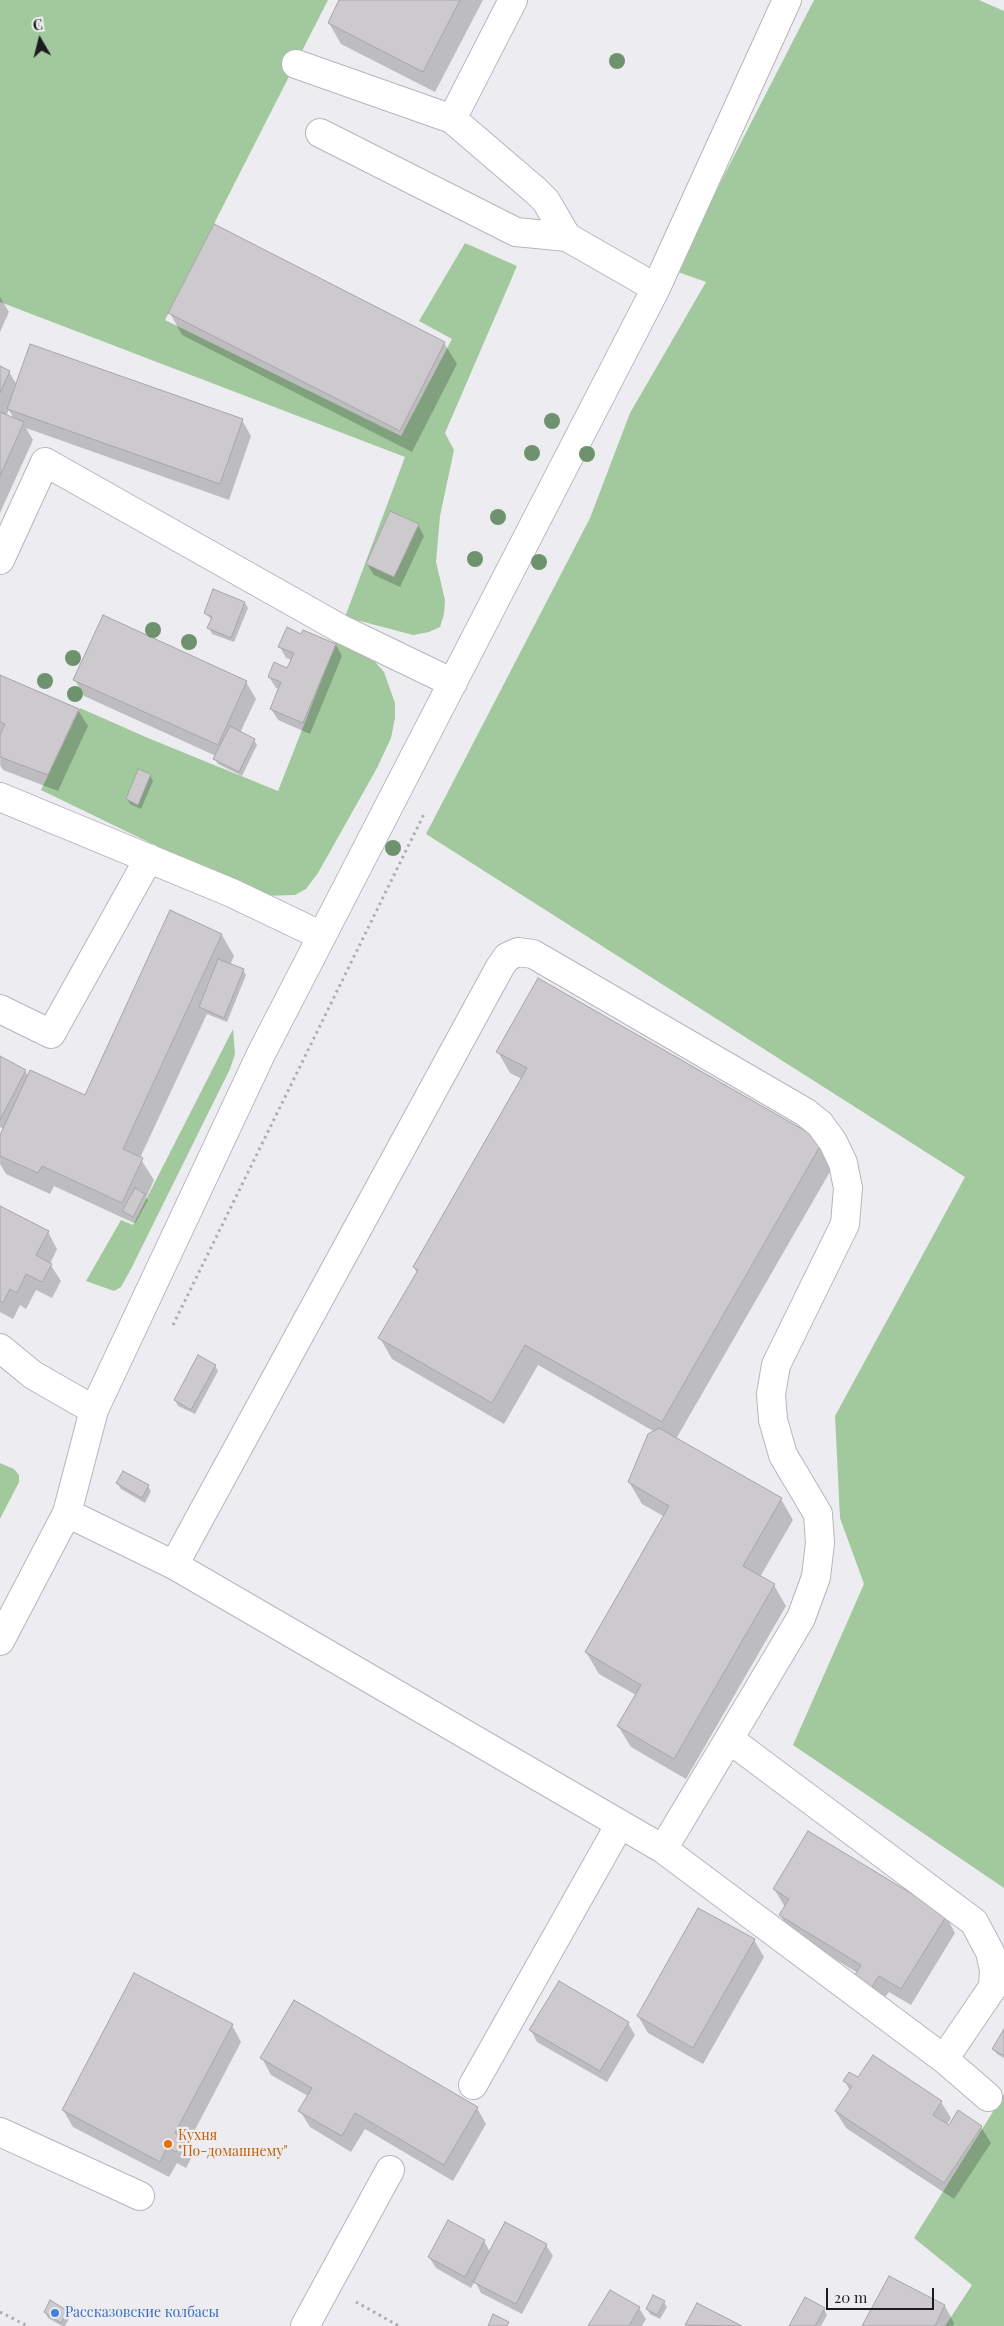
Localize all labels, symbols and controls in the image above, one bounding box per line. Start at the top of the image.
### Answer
north arrow [15,15,65,65]
text: С [32,15,44,35]
place label: Кухня "По-домашнему" [178,2128,288,2160]
marker: Кухня "По-домашнему" [162,2138,174,2150]
scale bar [829,2278,936,2310]
text: 20 m [834,2287,867,2307]
place label: Рассказовские колбасы [65,2305,219,2321]
marker: Рассказовские колбасы [49,2307,61,2319]

